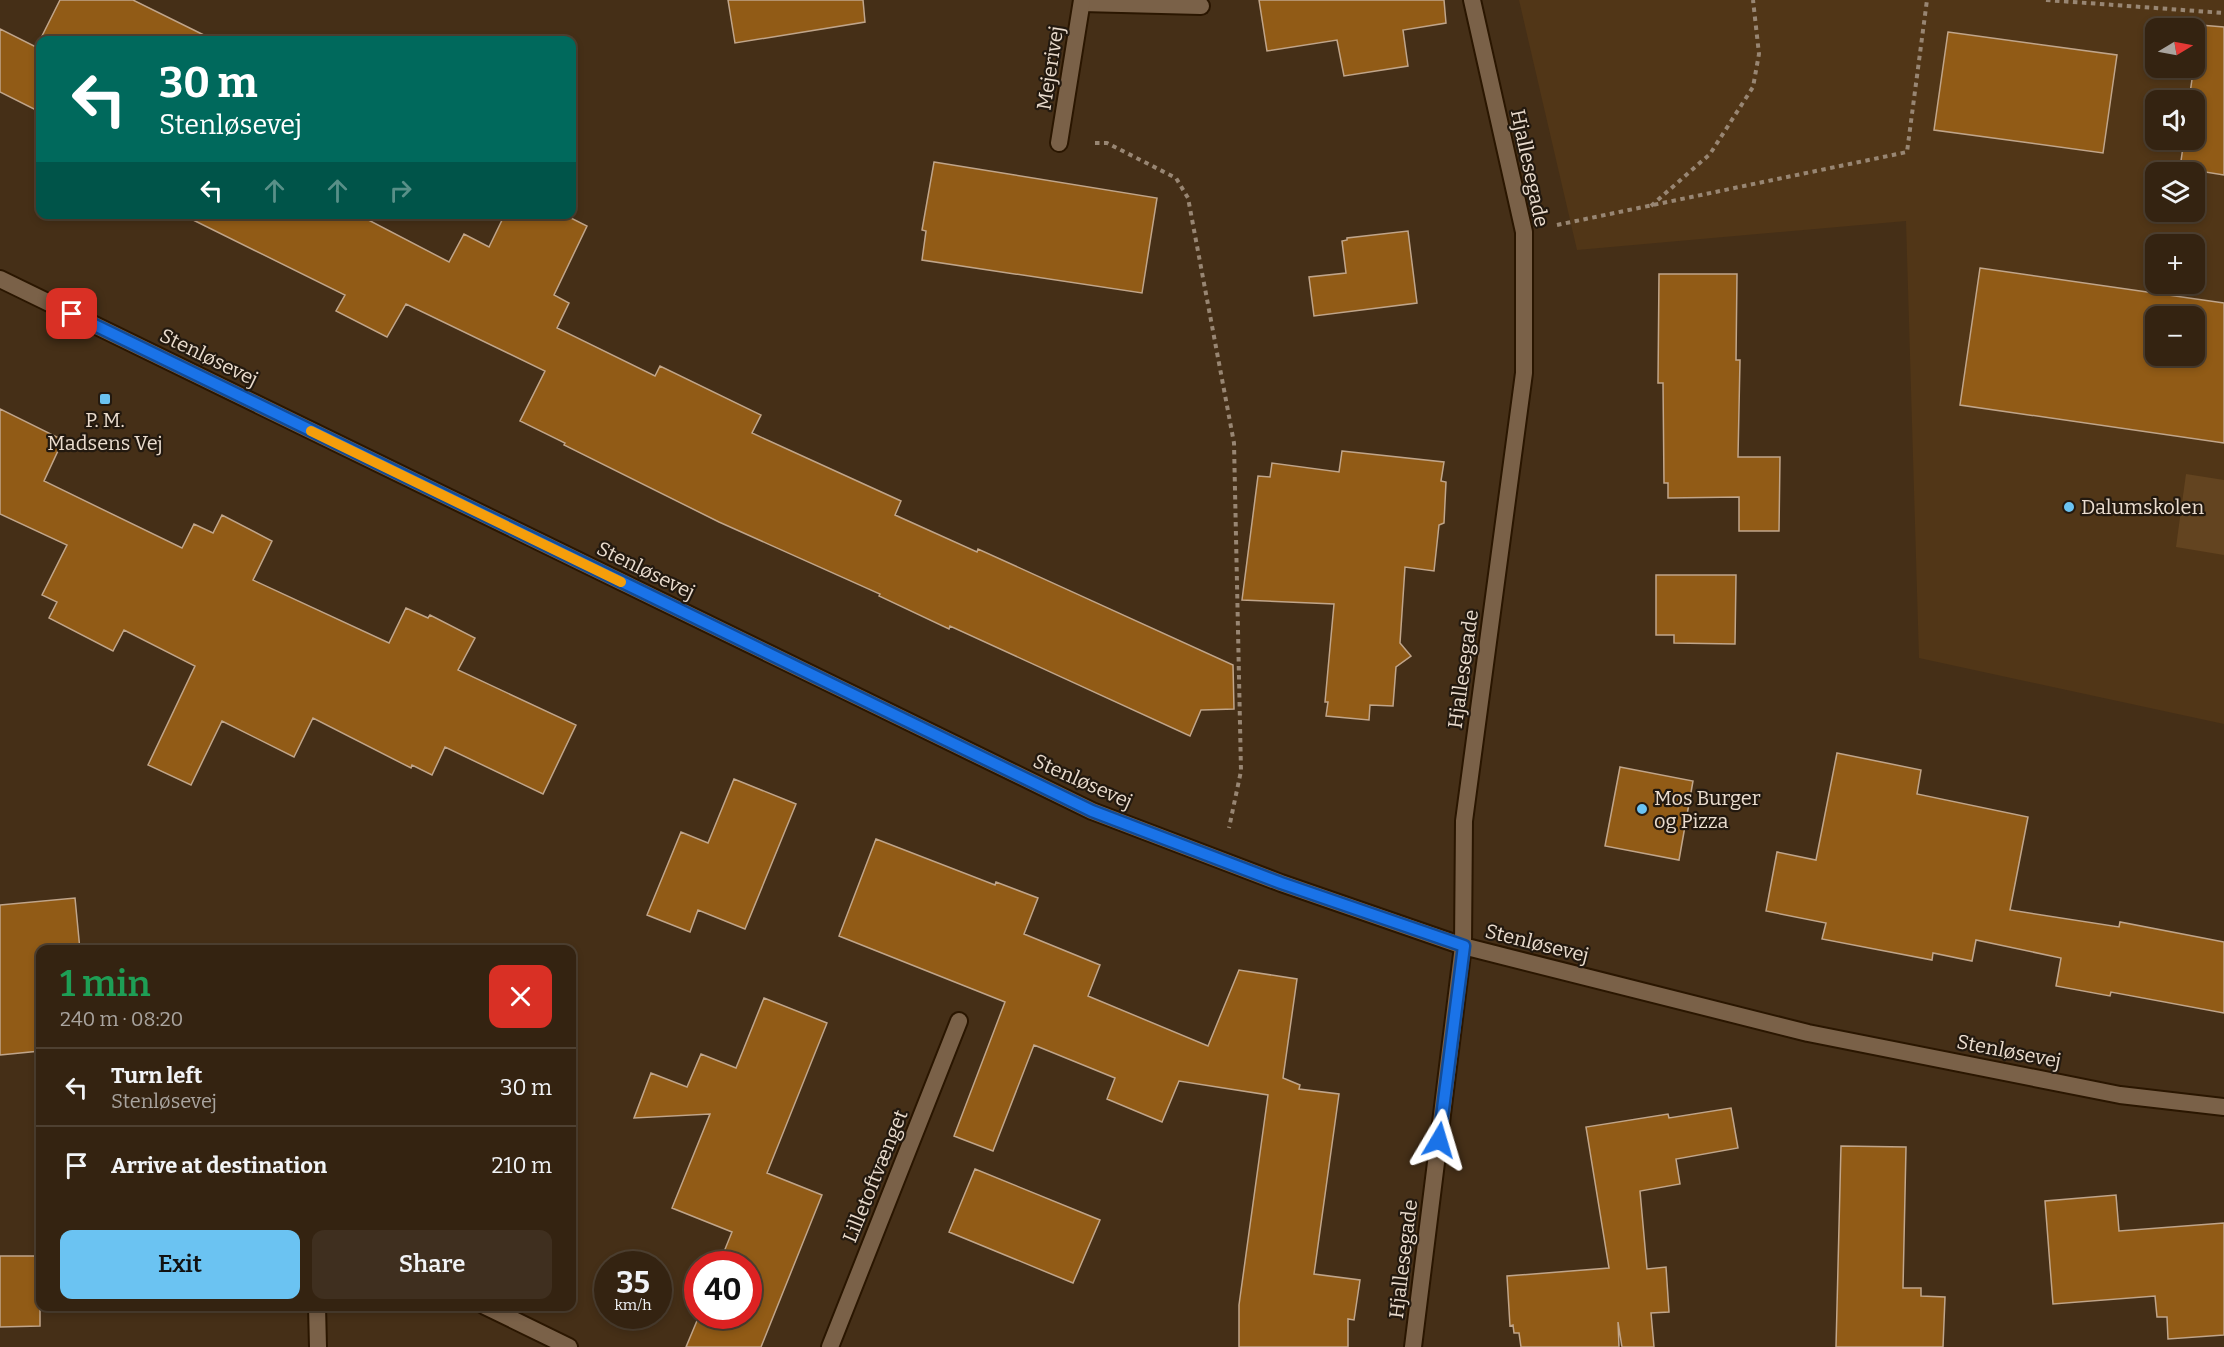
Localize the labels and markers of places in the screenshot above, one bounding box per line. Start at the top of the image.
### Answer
pin [46,288,97,339]
marker: P. M. Madsens Vej [98,392,112,406]
place label: P. M. Madsens Vej [47,408,163,456]
place label: Dalumskolen [2081,495,2205,519]
marker: Dalumskolen [2062,500,2076,514]
place label: Mos Burger og Pizza [1654,786,1761,833]
marker: Mos Burger og Pizza [1635,802,1649,816]

